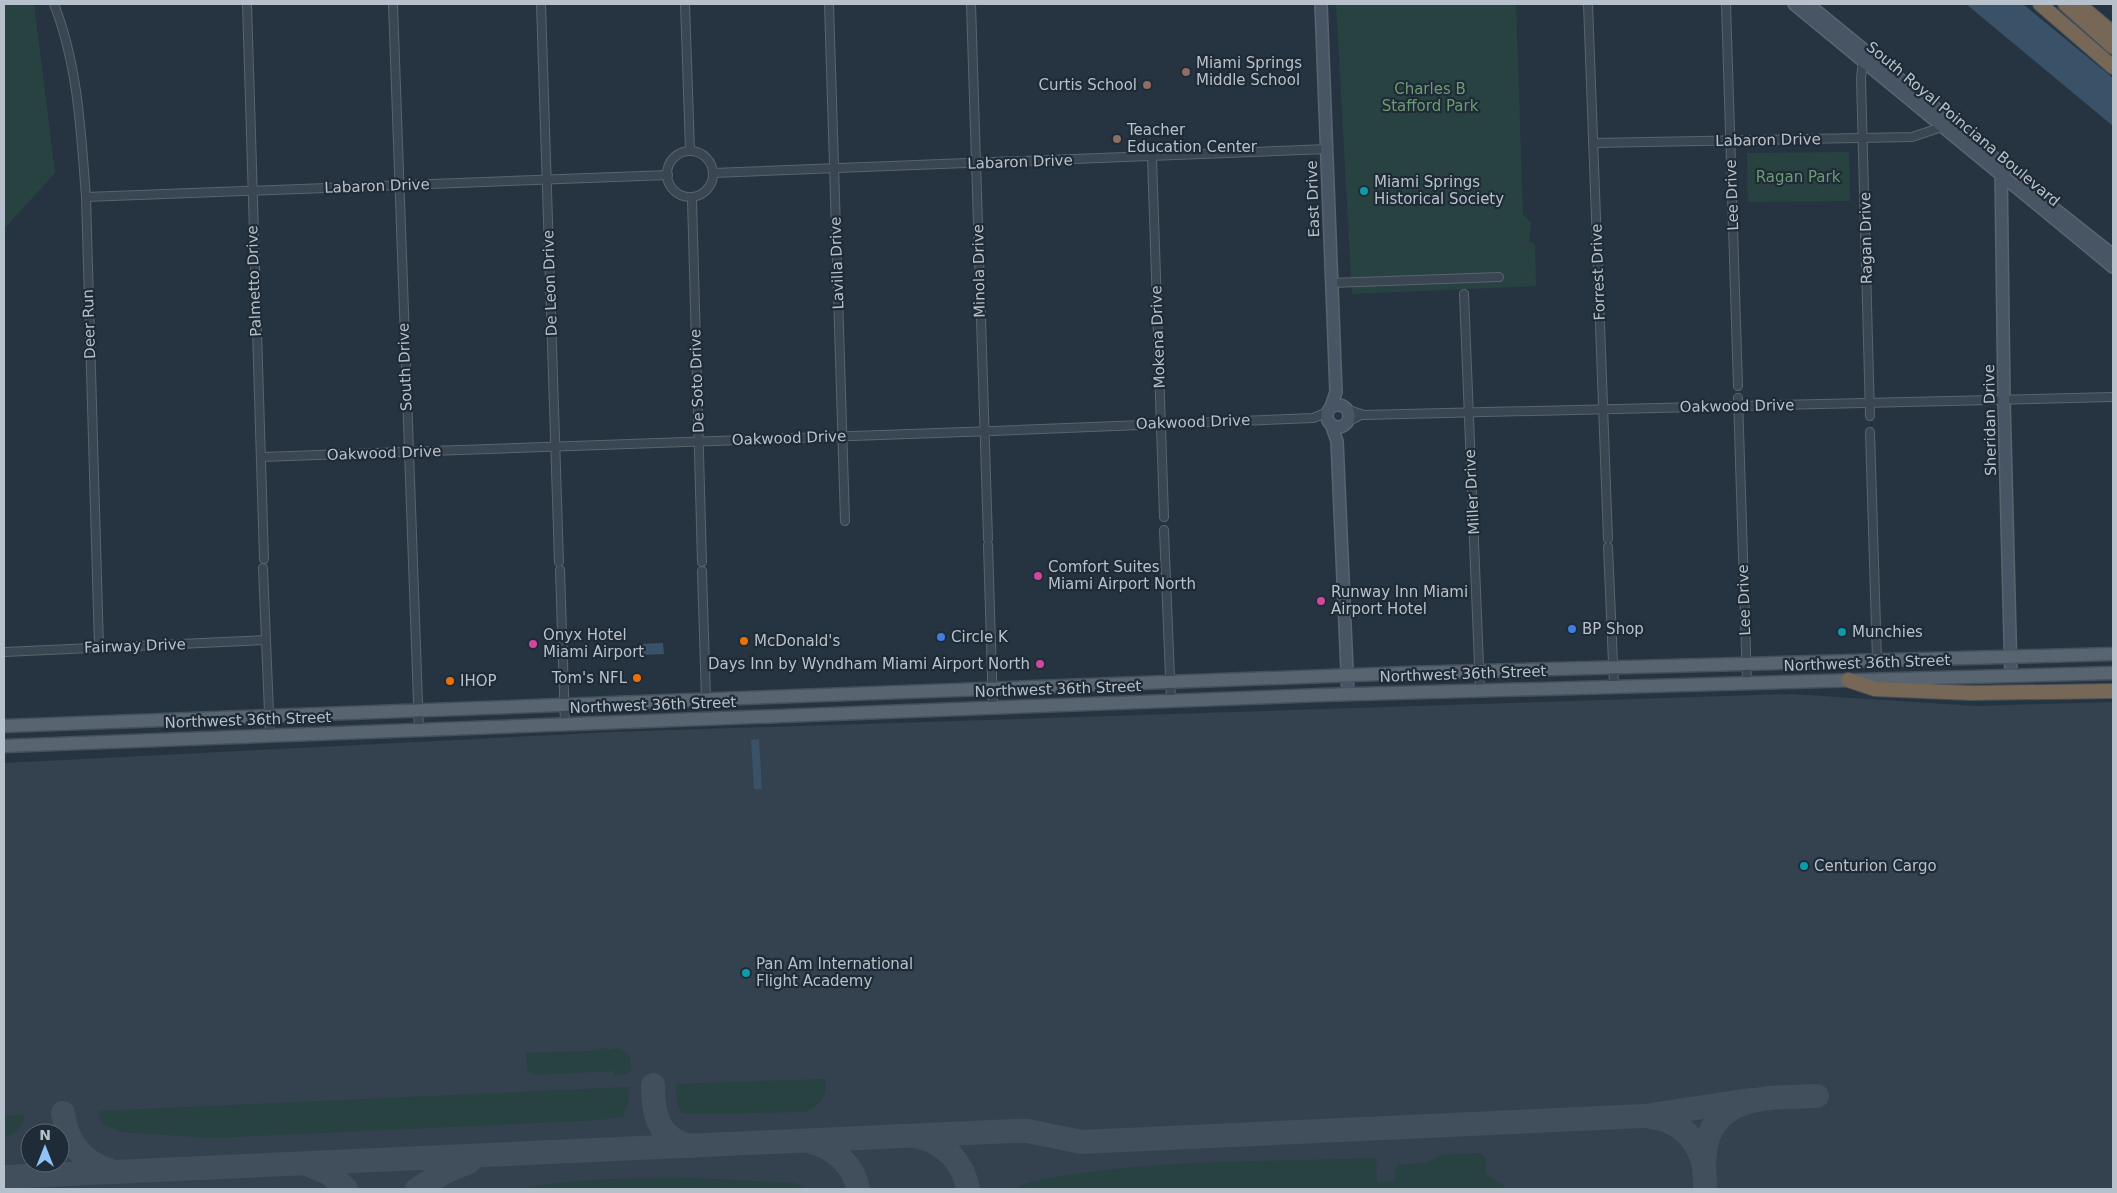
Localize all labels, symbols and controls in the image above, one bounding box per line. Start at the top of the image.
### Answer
street label: South Royal Poinciana Boulevard [1863,38,2063,210]
place label: Miami Springs Middle School [1196,54,1302,89]
marker: Miami Springs Middle School [1180,66,1192,78]
place label: Curtis School [1038,76,1137,94]
marker: Curtis School [1141,79,1153,91]
park label: Charles B Stafford Park [1382,80,1479,115]
place label: Teacher Education Center [1126,121,1258,156]
street label: Labaron Drive [1715,130,1821,150]
marker: Teacher Education Center [1111,133,1123,145]
street label: Labaron Drive [967,151,1073,173]
street label: Lee Drive [1722,159,1742,231]
street label: East Drive [1303,160,1323,238]
park label: Ragan Park [1756,168,1841,186]
place label: Miami Springs Historical Society [1374,173,1504,208]
street label: Labaron Drive [324,175,430,197]
marker: Miami Springs Historical Society [1358,185,1370,197]
street label: Ragan Drive [1856,192,1876,284]
street label: Lavilla Drive [826,216,848,310]
street label: Forrest Drive [1587,223,1609,321]
street label: Minola Drive [969,224,989,318]
street label: Palmetto Drive [243,225,265,337]
street label: De Leon Drive [539,230,561,336]
street label: Mokena Drive [1147,285,1169,389]
street label: Deer Run [79,289,99,359]
street label: South Drive [394,323,416,411]
street label: De Soto Drive [686,329,708,433]
street label: Sheridan Drive [1980,364,2000,476]
street label: Oakwood Drive [1680,396,1794,416]
street label: Oakwood Drive [1135,411,1251,433]
street label: Oakwood Drive [731,427,847,449]
street label: Oakwood Drive [326,442,442,464]
street label: Miller Drive [1461,449,1483,535]
place label: Comfort Suites Miami Airport North [1048,558,1196,593]
street label: Lee Drive [1734,564,1754,636]
marker: Comfort Suites Miami Airport North [1032,570,1044,582]
place label: Runway Inn Miami Airport Hotel [1331,583,1468,618]
marker: Runway Inn Miami Airport Hotel [1315,595,1327,607]
place label: BP Shop [1582,620,1644,638]
marker: BP Shop [1566,623,1578,635]
place label: Munchies [1852,623,1923,641]
place label: Onyx Hotel Miami Airport [543,626,644,661]
marker: Munchies [1836,626,1848,638]
place label: Circle K [951,628,1009,646]
marker: Circle K [935,631,947,643]
place label: McDonald's [754,632,840,650]
street label: Fairway Drive [84,635,186,657]
marker: McDonald's [738,635,750,647]
marker: Onyx Hotel Miami Airport [527,638,539,650]
street label: Northwest 36th Street [1783,651,1951,675]
place label: Days Inn by Wyndham Miami Airport North [708,655,1030,673]
marker: Days Inn by Wyndham Miami Airport North [1034,658,1046,670]
street label: Northwest 36th Street [1379,662,1547,686]
place label: Tom's NFL [551,669,628,687]
place label: IHOP [460,672,497,690]
marker: Tom's NFL [631,672,643,684]
marker: IHOP [444,675,456,687]
street label: Northwest 36th Street [974,677,1142,701]
street label: Northwest 36th Street [569,693,737,717]
street label: Northwest 36th Street [164,708,332,732]
place label: Centurion Cargo [1814,857,1937,875]
marker: Centurion Cargo [1798,860,1810,872]
place label: Pan Am International Flight Academy [756,955,913,990]
marker: Pan Am International Flight Academy [740,967,752,979]
north arrow [20,1123,70,1173]
text: N [39,1127,51,1143]

